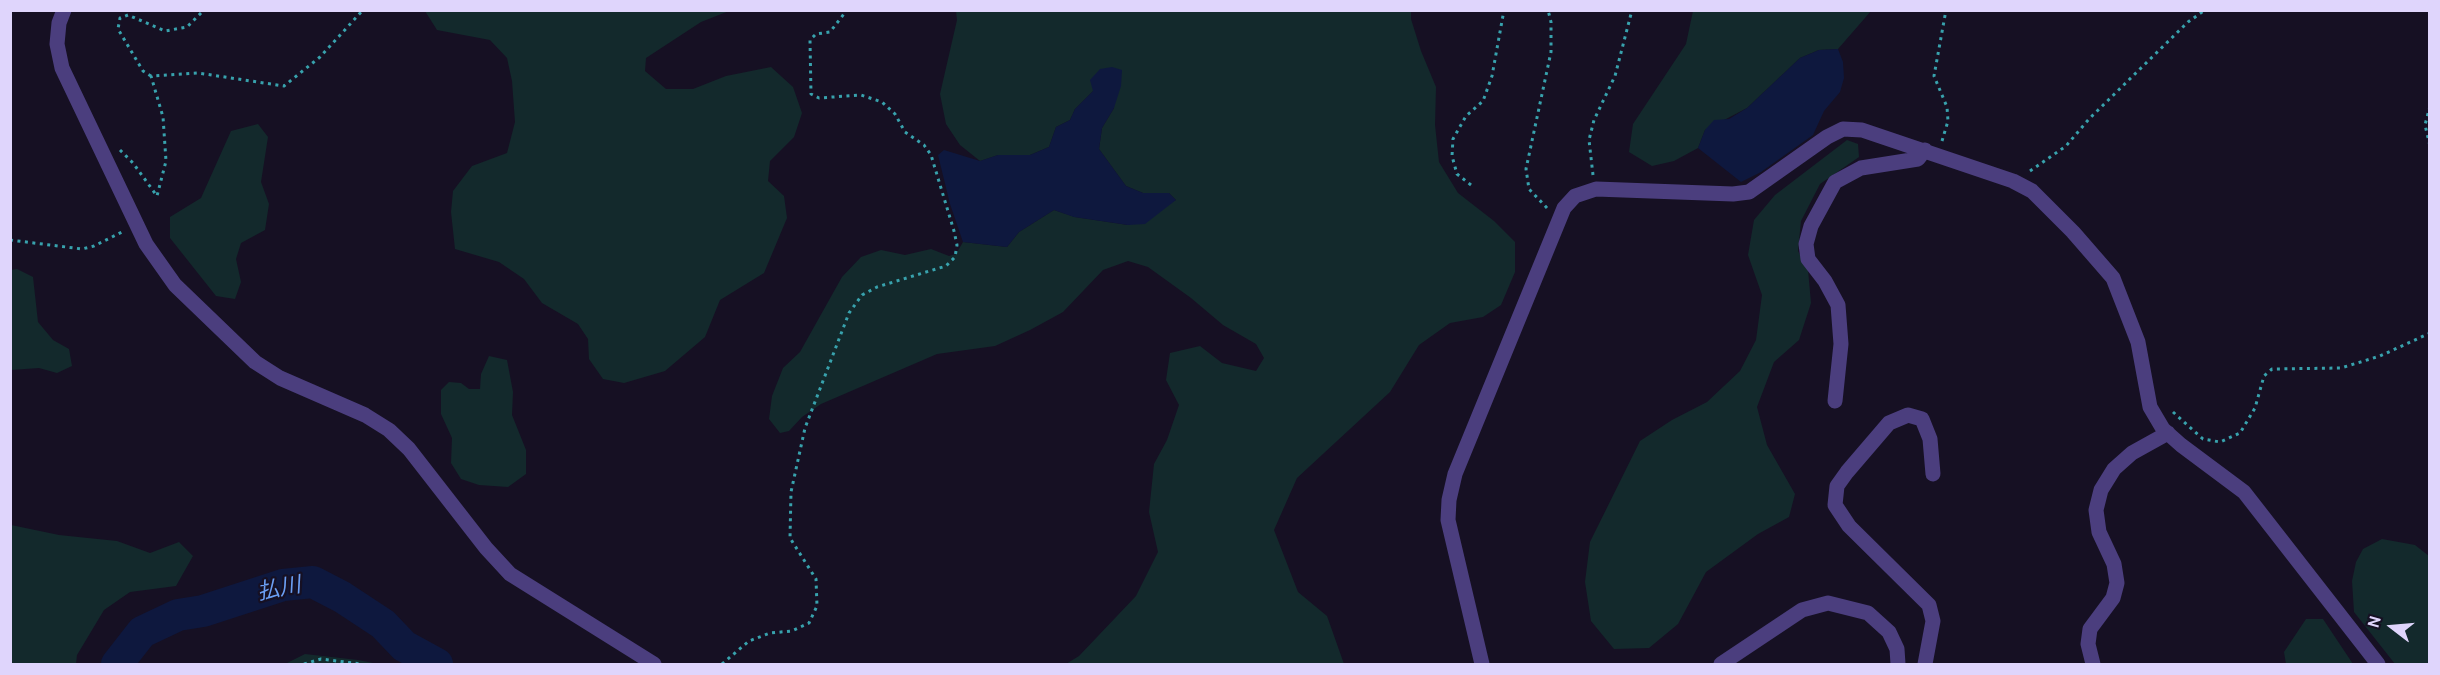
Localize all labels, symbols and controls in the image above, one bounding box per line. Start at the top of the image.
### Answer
water label: 払川 [255,572,303,606]
north arrow [2362,597,2422,657]
text: N [2364,614,2385,630]

